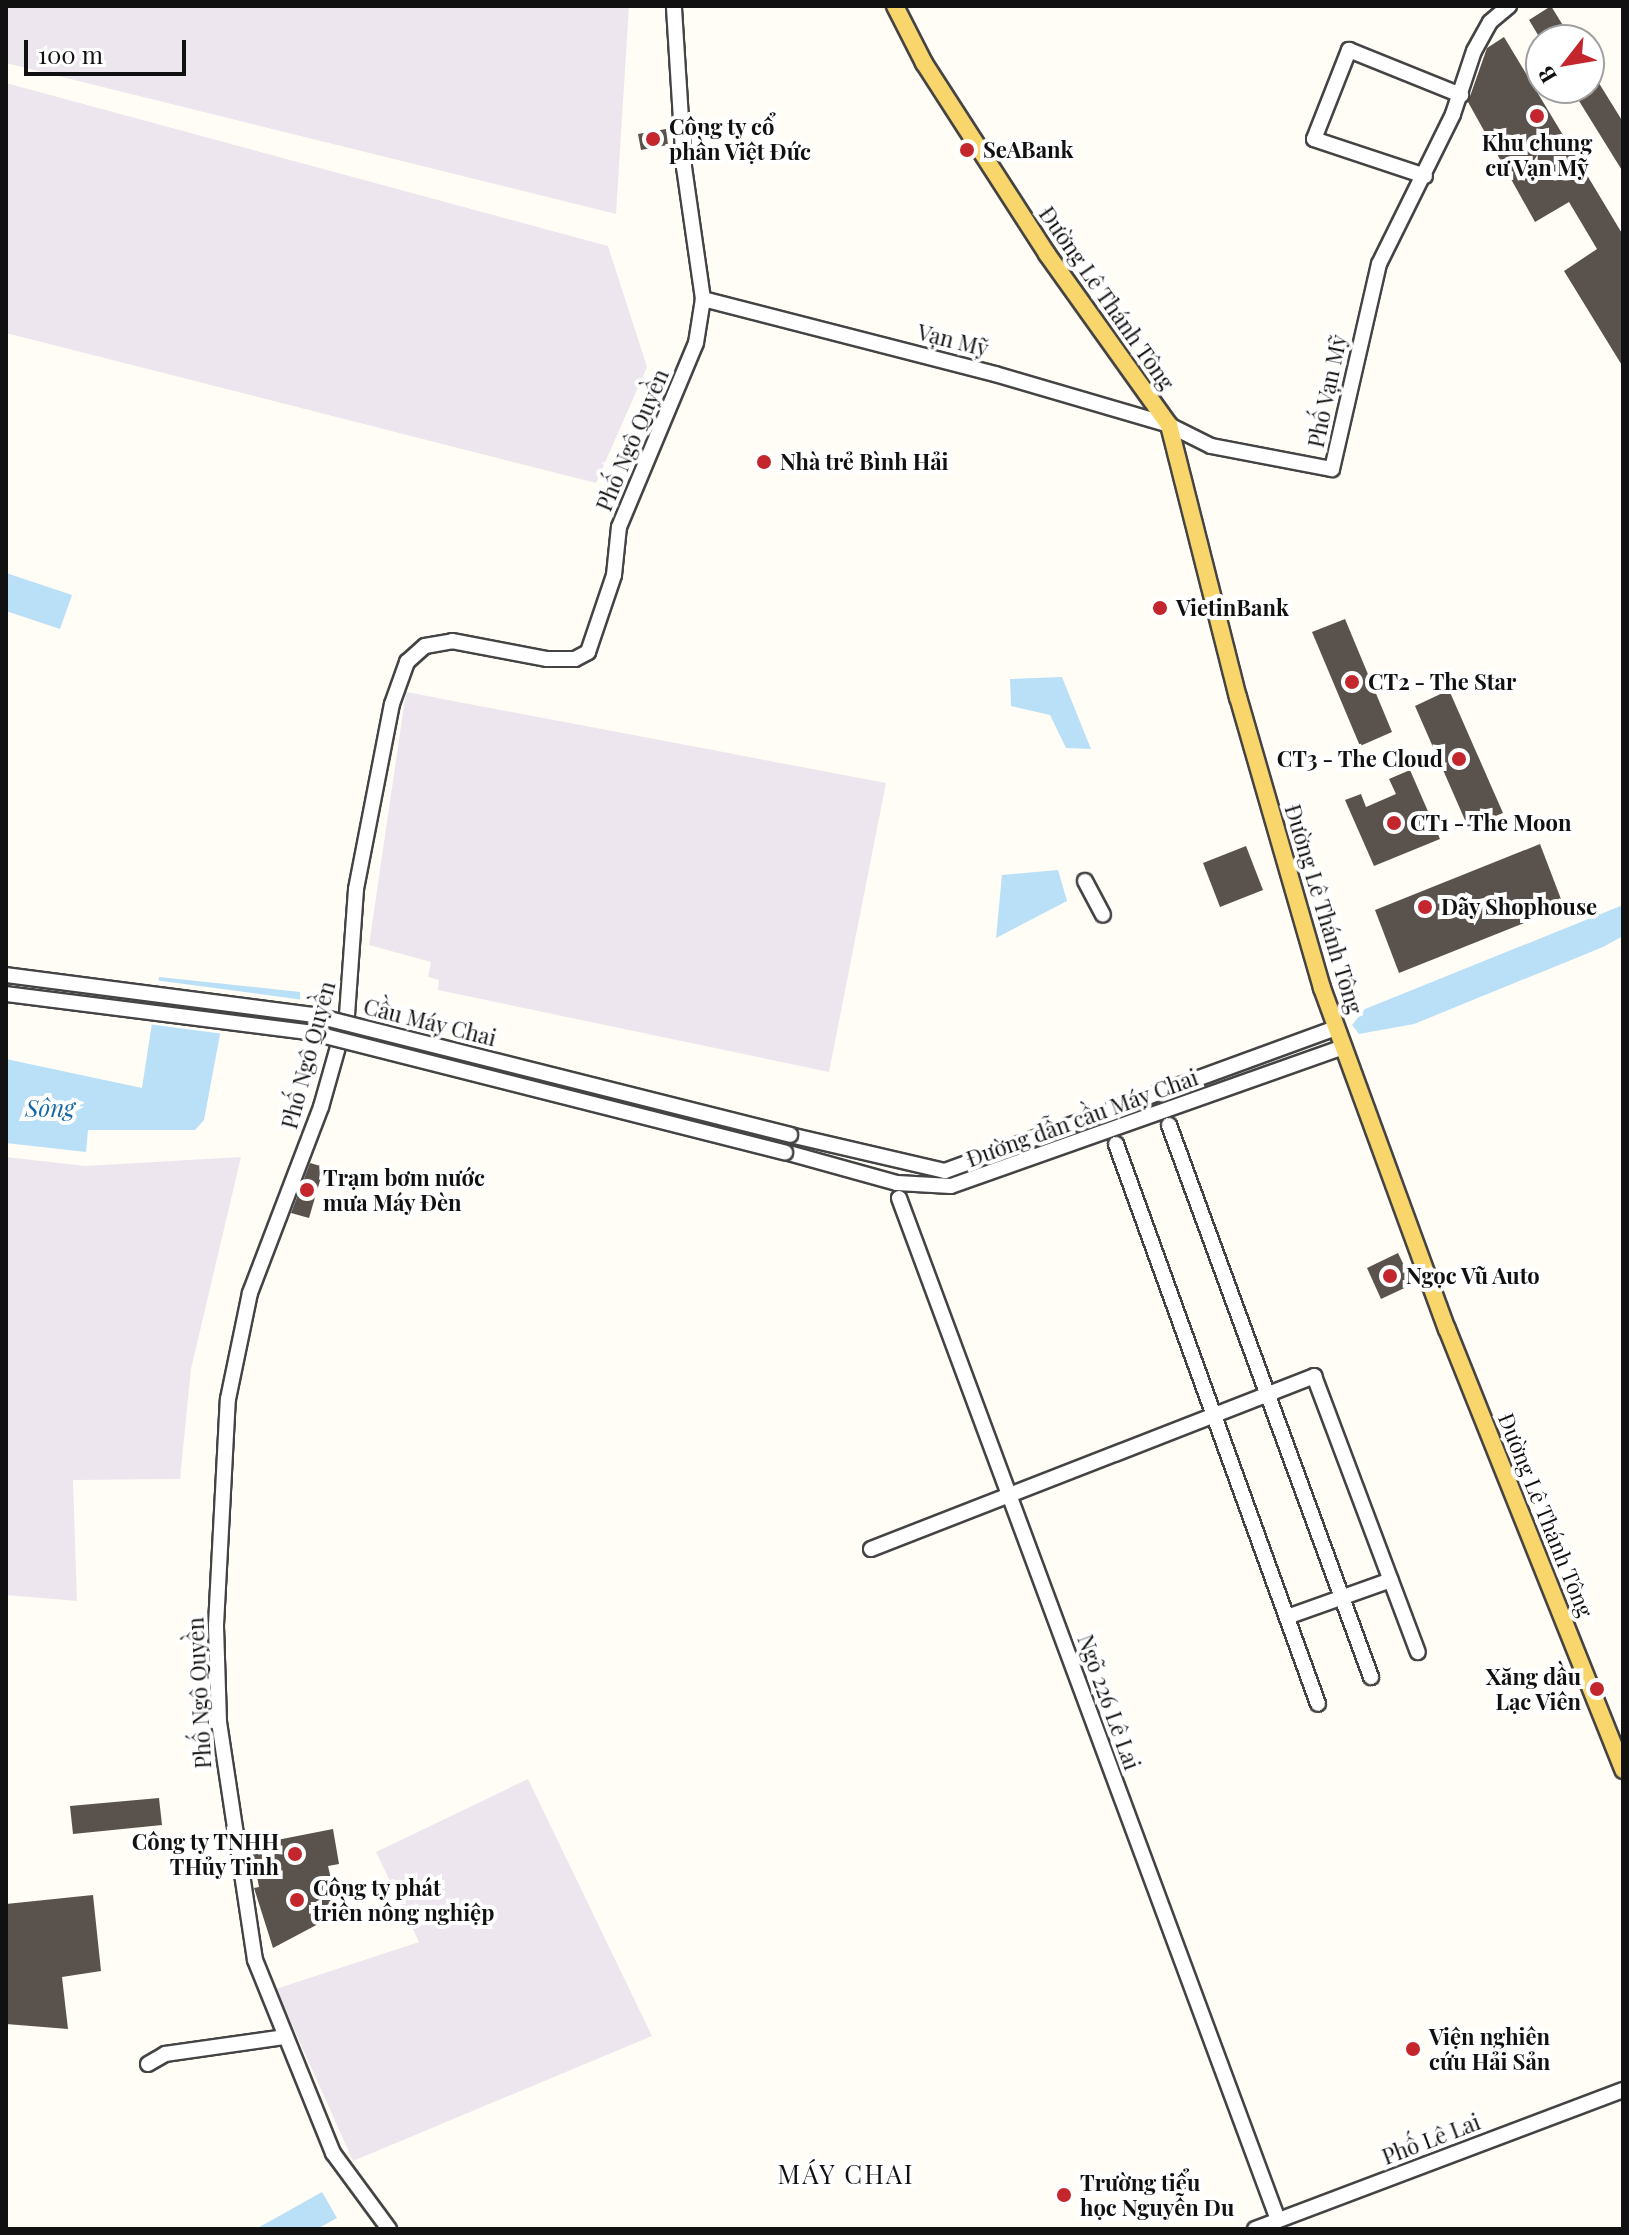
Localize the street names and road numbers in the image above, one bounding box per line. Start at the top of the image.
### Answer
street label: Đường Lê Thánh Tông [1034,201,1180,395]
street label: Vạn Mỹ [915,318,991,362]
street label: Phố Vạn Mỹ [1302,332,1352,450]
street label: Phố Ngô Quyền [590,365,674,515]
street label: Đường Lê Thánh Tông [1279,801,1369,1017]
street label: Phố Ngô Quyền [276,978,340,1132]
street label: Cầu Máy Chai [361,993,499,1051]
street label: Đường dẫn cầu Máy Chai [962,1064,1202,1172]
street label: Đường Lê Thánh Tông [1493,1409,1599,1621]
street label: Phố Ngô Quyền [182,1617,216,1769]
street label: Ngõ 226 Lê Lai [1072,1631,1146,1773]
street label: Phố Lê Lai [1378,2108,1484,2170]

